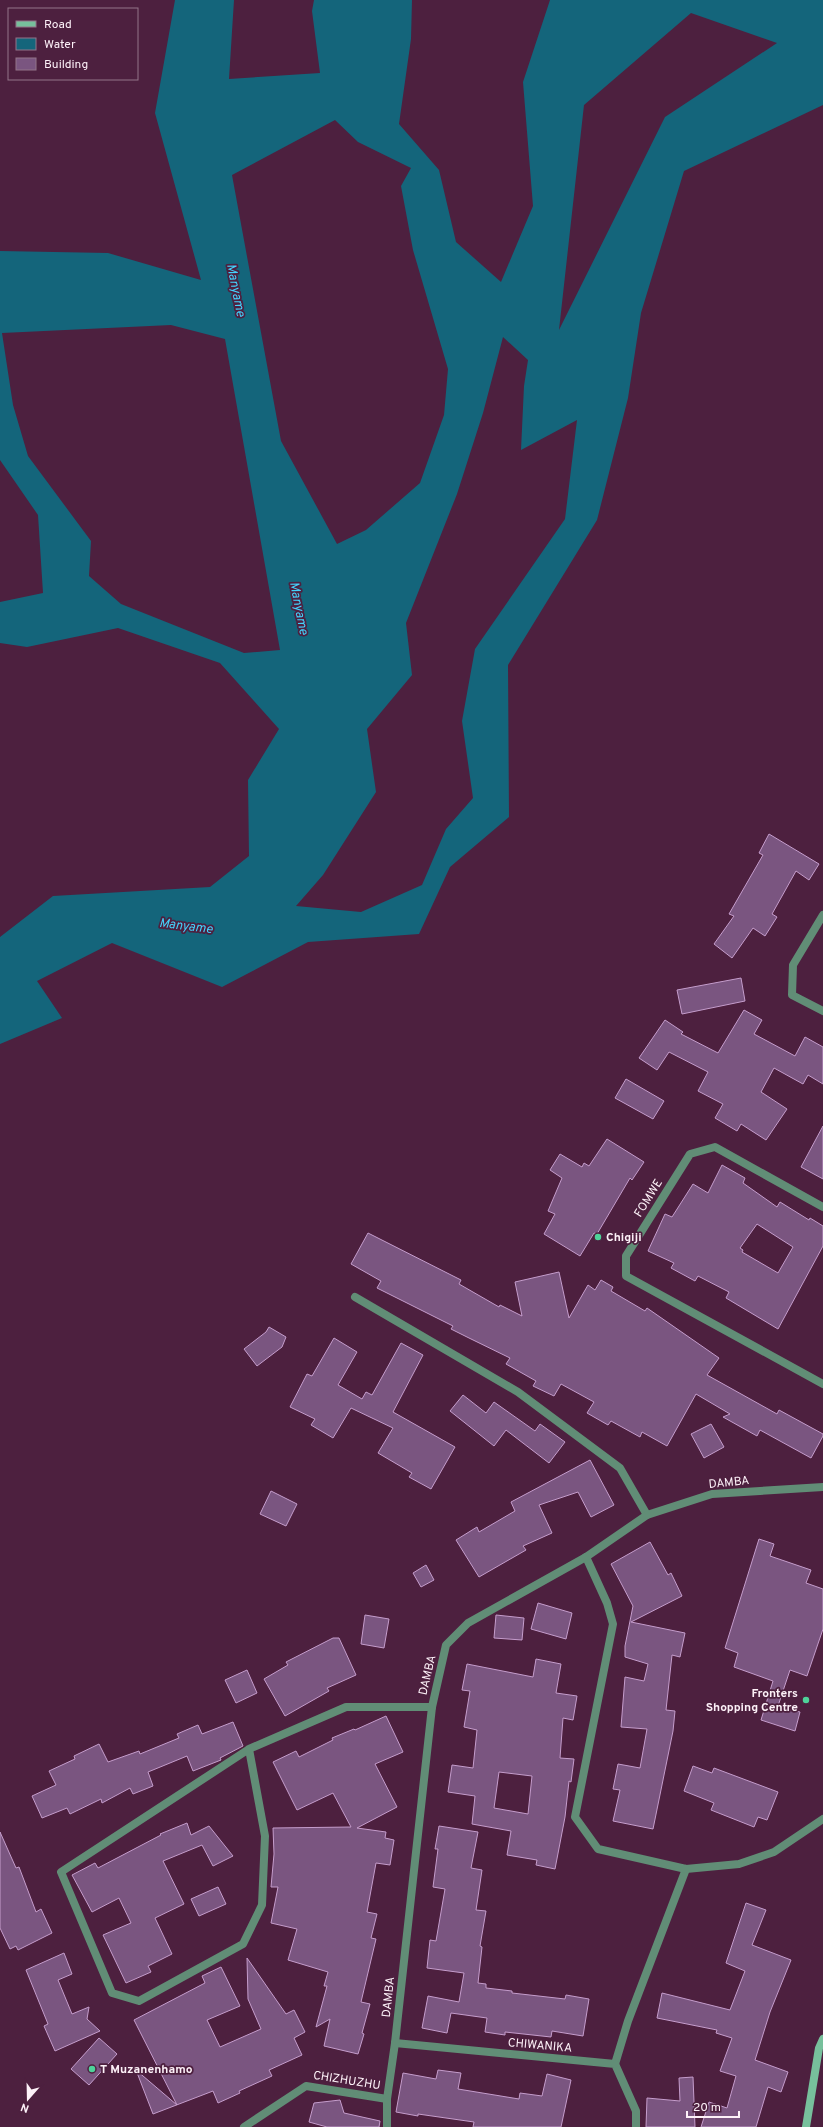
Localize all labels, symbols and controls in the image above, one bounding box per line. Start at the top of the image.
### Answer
legend [8,8,138,80]
text: Road [44,17,72,33]
text: Water [44,37,76,53]
text: Building [44,57,88,73]
water label: Manyame [222,262,248,319]
water label: Manyame [285,580,311,637]
water label: Manyame [158,916,214,938]
street label: FOMWE [631,1176,667,1221]
place label: Chigiji [606,1230,642,1246]
marker: Chigiji [593,1232,603,1242]
street label: DAMBA [708,1473,750,1493]
street label: DAMBA [416,1654,440,1697]
place label: Fronters Shopping Centre [706,1686,798,1716]
marker: Fronters Shopping Centre [801,1695,811,1705]
street label: DAMBA [379,1976,399,2018]
street label: CHIWANIKA [507,2035,573,2057]
place label: T Muzanenhamo [100,2062,193,2078]
marker: T Muzanenhamo [87,2064,97,2074]
street label: CHIZHUZHU [312,2068,382,2094]
north arrow [8,2079,48,2119]
scale bar [687,2093,739,2119]
text: N [19,2100,31,2115]
text: 20 m [693,2100,721,2116]

